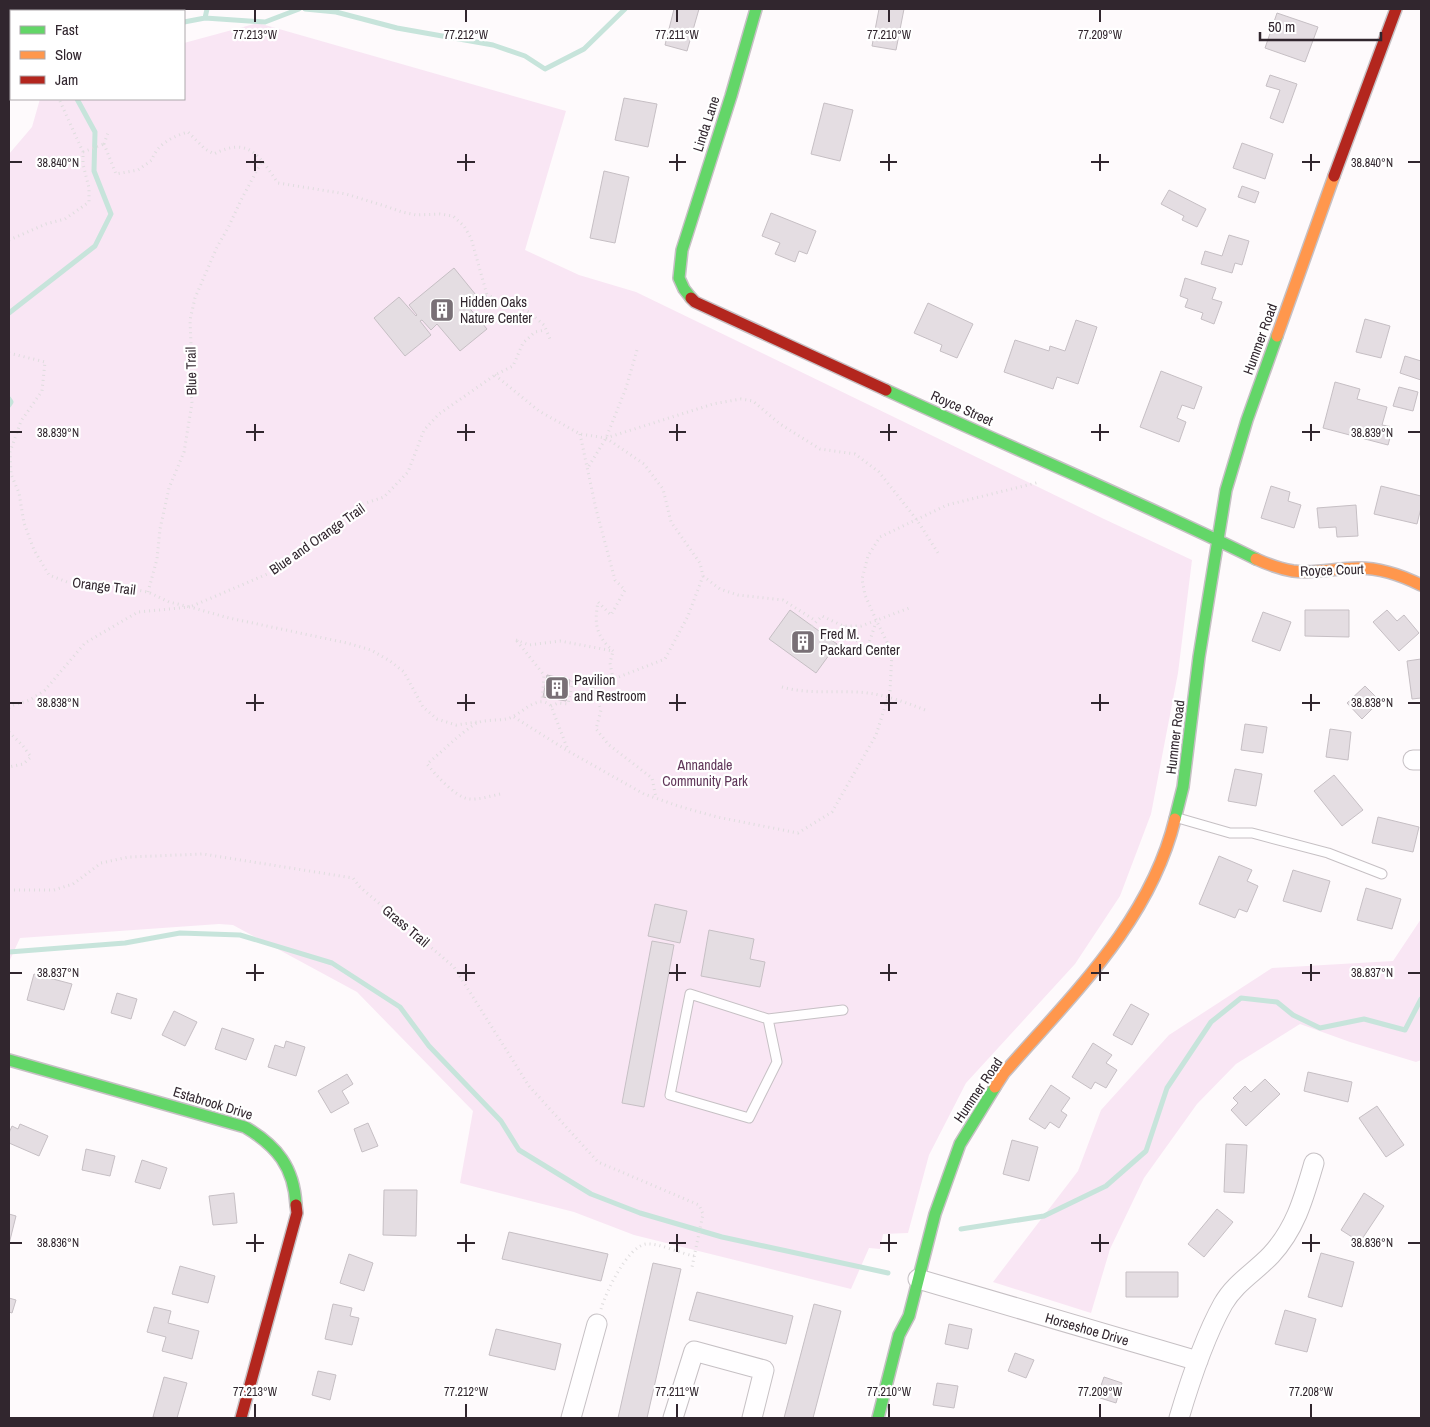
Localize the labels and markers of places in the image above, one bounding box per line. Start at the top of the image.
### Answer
place label: Hidden Oaks Nature Center [460,293,532,327]
building icon: Hidden Oaks Nature Center [429,297,455,323]
place label: Fred M. Packard Center [820,625,900,659]
building icon: Fred M. Packard Center [790,629,816,655]
place label: Pavilion and Restroom [574,671,646,705]
building icon: Pavilion and Restroom [544,675,570,701]

